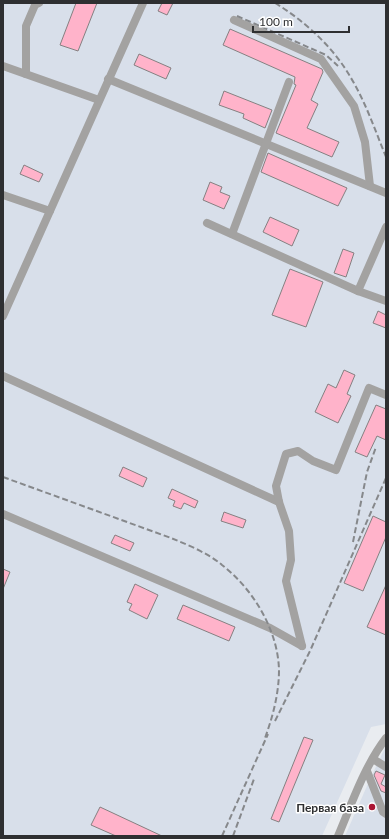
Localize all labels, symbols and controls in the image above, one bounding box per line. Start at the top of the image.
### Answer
scale bar [253,8,349,34]
text: 100 m [259,14,293,29]
place label: Первая база [296,800,364,815]
marker: Первая база [367,802,377,812]

